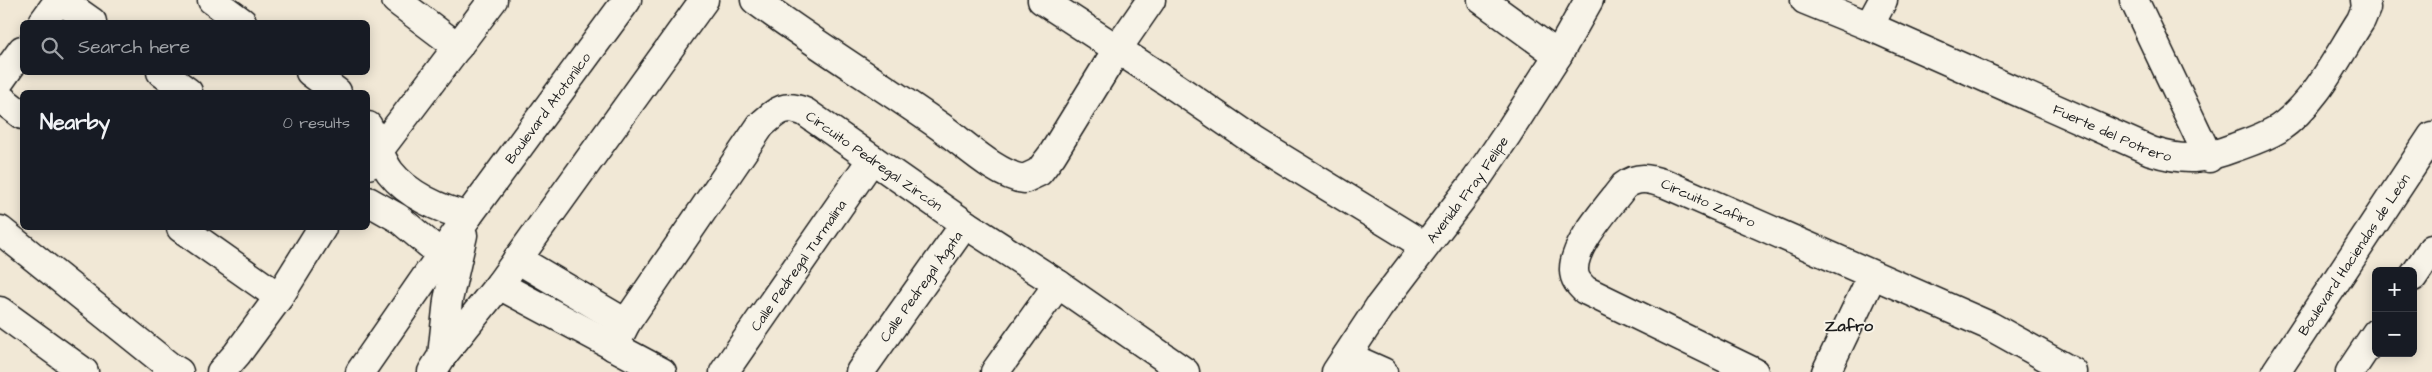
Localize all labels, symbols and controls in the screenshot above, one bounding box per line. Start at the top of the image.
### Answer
search box [20,20,370,75]
icon: search [38,34,66,62]
text: Search here [78,34,190,61]
street label: Boulevard Atotonilco [501,49,596,168]
street label: Fuerte del Potrero [2050,100,2173,167]
street label: Circuito Pedregal Zircón [801,106,946,216]
text: Nearby [40,108,110,137]
text: 0 results [283,112,350,134]
street label: Avenida Fray Felipe [1422,132,1514,248]
street label: Boulevard Haciendas de León [2294,170,2415,340]
street label: Circuito Zafiro [1658,174,1758,233]
street label: Calle Pedregal Turmalina [746,196,852,336]
street label: Calle Pedregal Ágata [875,227,968,347]
map controls [2372,267,2417,357]
button: + [2372,267,2417,312]
button: − [2372,312,2417,357]
district label: Zafro [1825,315,1874,337]

